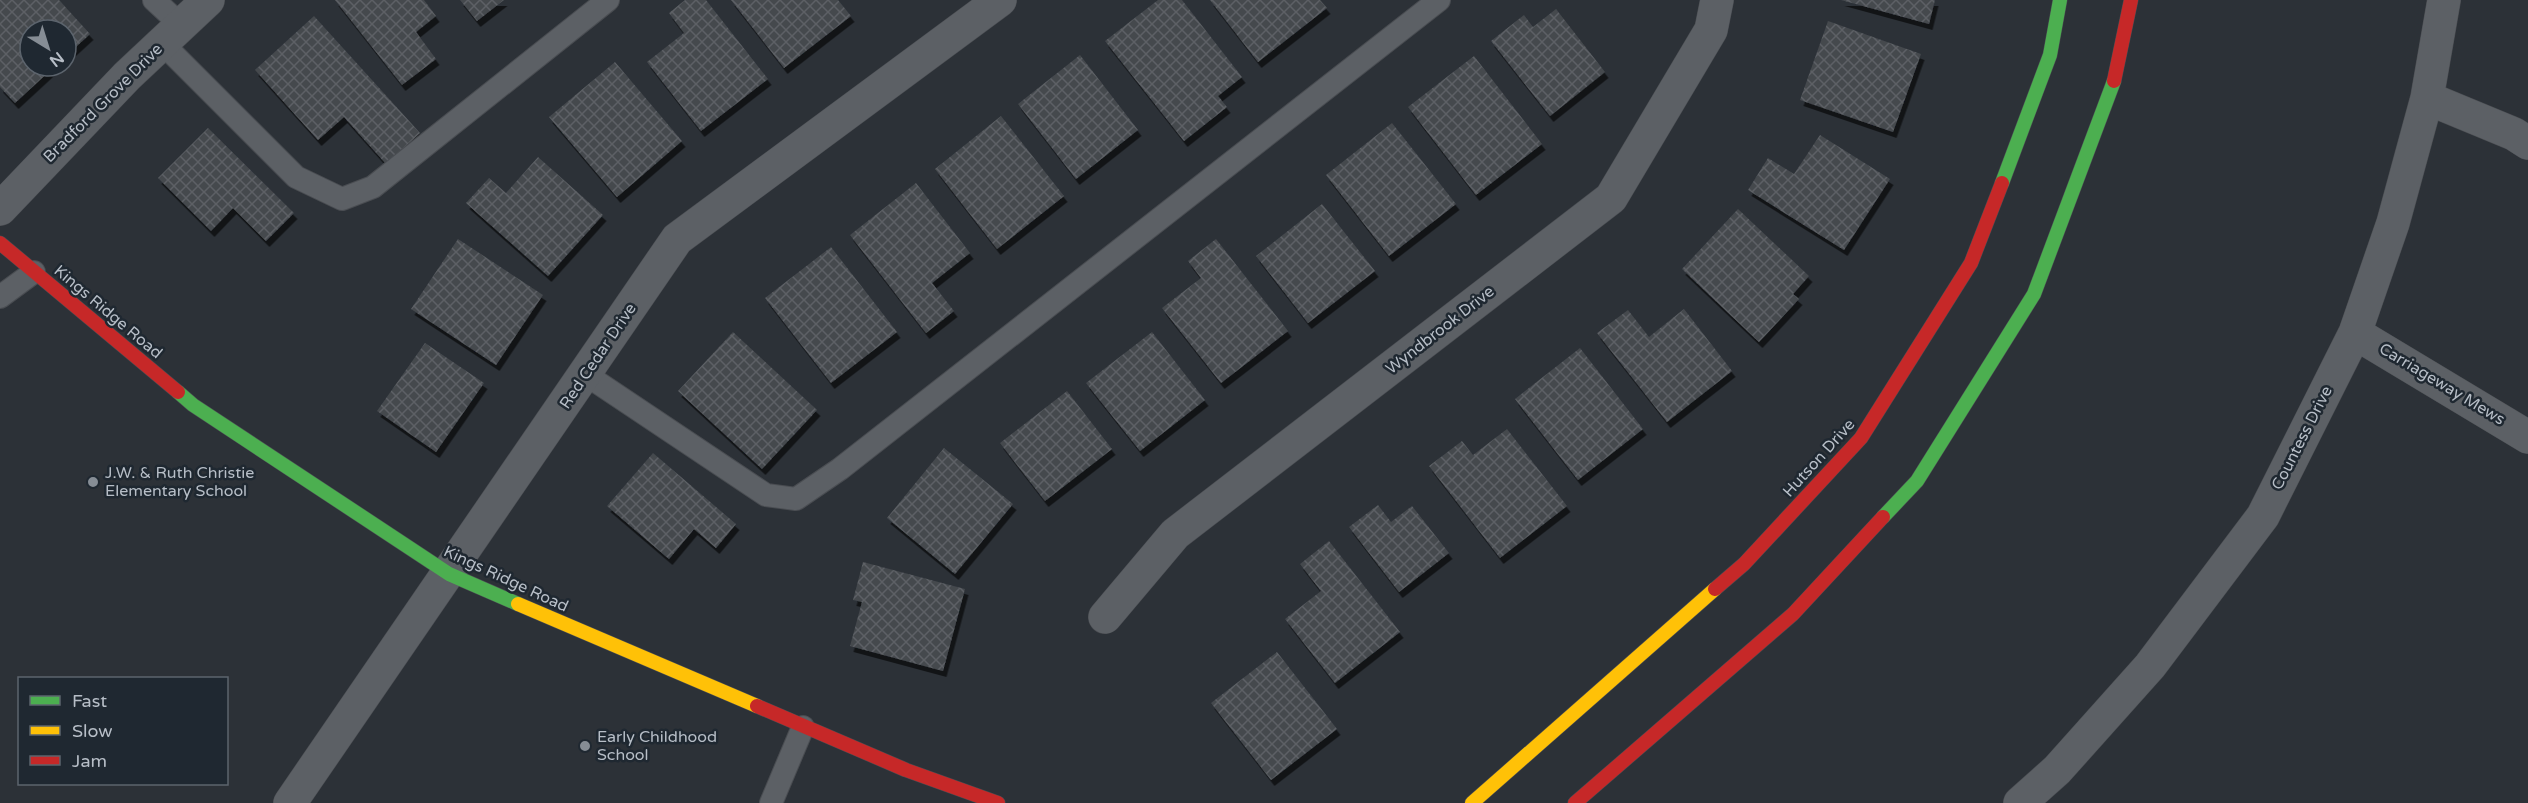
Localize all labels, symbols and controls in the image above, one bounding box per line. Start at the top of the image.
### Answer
north arrow [18,18,78,78]
street label: Bradford Grove Drive [39,39,167,167]
text: N [45,47,68,71]
street label: Kings Ridge Road [50,261,166,363]
street label: Wyndbrook Drive [1382,281,1498,379]
street label: Red Cedar Drive [555,299,641,413]
street label: Carriageway Mews [2375,339,2509,429]
street label: Countess Drive [2267,383,2337,493]
street label: Hutson Drive [1779,415,1859,501]
place label: J.W. & Ruth Christie Elementary School [105,463,254,501]
marker: J.W. & Ruth Christie Elementary School [86,475,100,489]
street label: Kings Ridge Road [440,541,572,617]
legend [18,677,228,785]
text: Fast [72,690,107,712]
text: Slow [72,720,113,742]
place label: Early Childhood School [597,727,717,765]
marker: Early Childhood School [578,739,592,753]
text: Jam [72,750,107,772]

